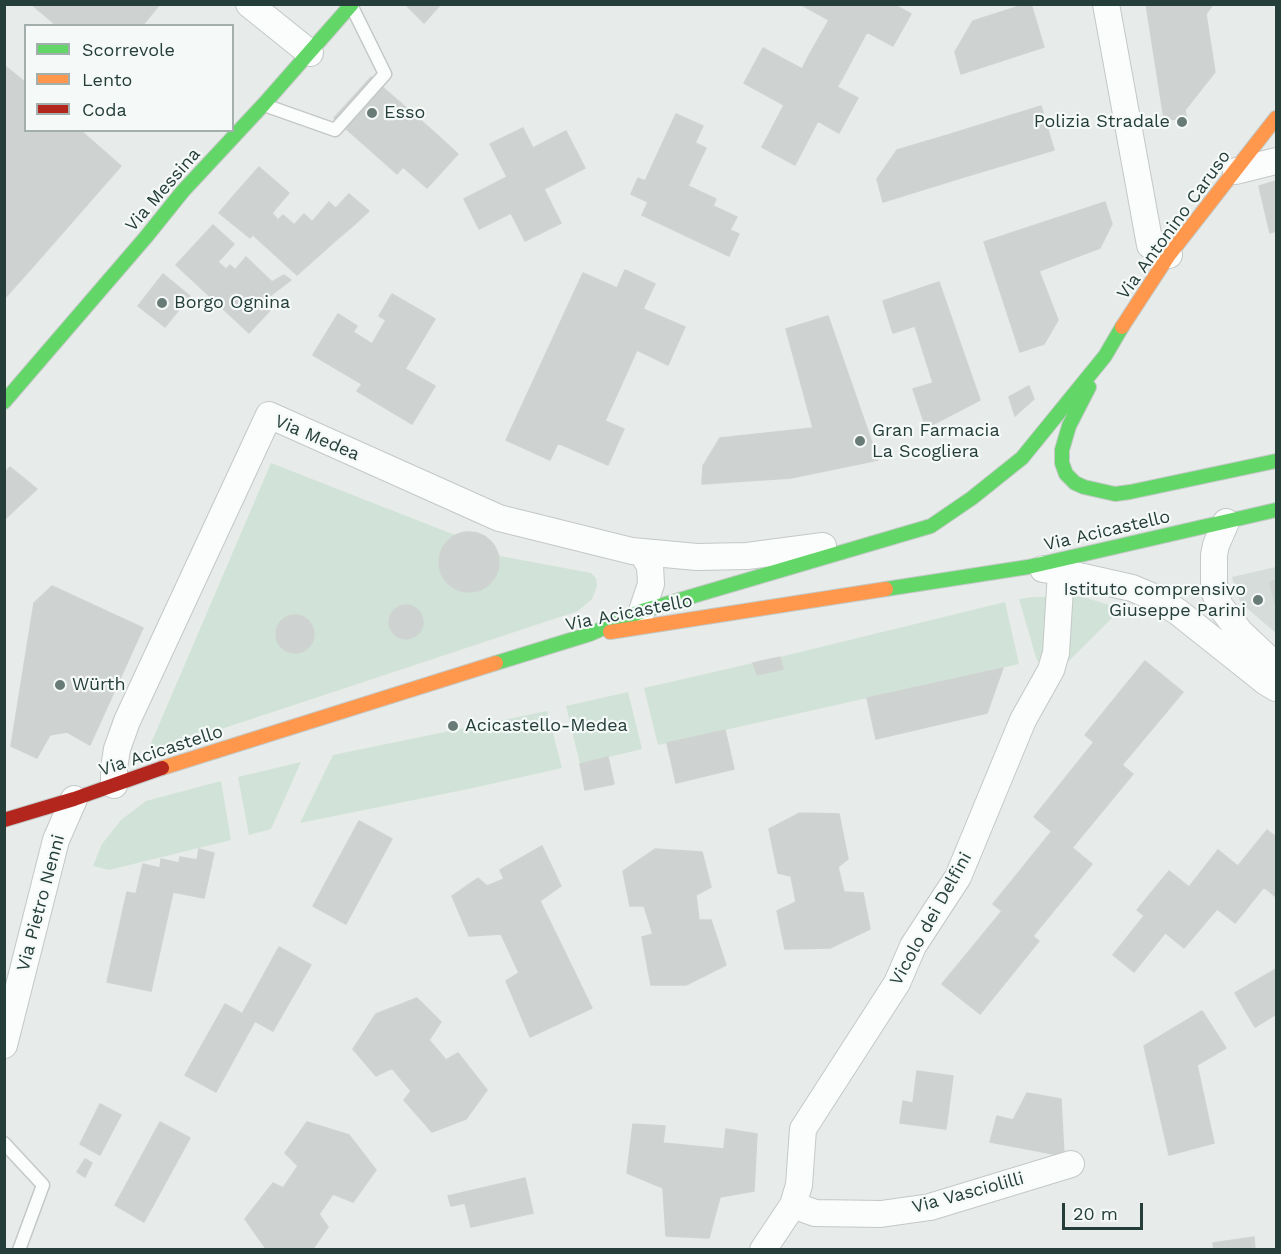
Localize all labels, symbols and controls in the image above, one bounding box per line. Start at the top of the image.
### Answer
legend [24,24,234,132]
text: Scorrevole [82,39,175,60]
text: Lento [82,69,132,90]
text: Coda [82,99,127,120]
place label: Esso [384,102,425,124]
marker: Esso [365,106,379,120]
place label: Polizia Stradale [1034,111,1170,133]
marker: Polizia Stradale [1175,115,1189,129]
street label: Via Messina [121,144,205,236]
street label: Via Antonino Caruso [1113,146,1235,304]
place label: Borgo Ognina [174,292,290,314]
marker: Borgo Ognina [155,296,169,310]
street label: Via Medea [271,410,363,466]
place label: Gran Farmacia La Scogliera [872,420,1000,462]
marker: Gran Farmacia La Scogliera [853,434,867,448]
street label: Via Acicastello [1042,506,1172,556]
place label: Istituto comprensivo Giuseppe Parini [1064,579,1246,622]
street label: Via Acicastello [564,590,694,636]
marker: Istituto comprensivo Giuseppe Parini [1251,593,1265,607]
place label: Würth [72,674,126,696]
marker: Würth [53,678,67,692]
place label: Acicastello-Medea [465,715,628,737]
marker: Acicastello-Medea [446,719,460,733]
street label: Via Acicastello [96,721,226,781]
street label: Via Pietro Nenni [12,832,70,974]
street label: Vicolo dei Delfini [885,849,977,989]
street label: Via Vasciolilli [910,1168,1026,1218]
scale bar [1065,1191,1146,1229]
text: 20 m [1073,1203,1118,1224]

